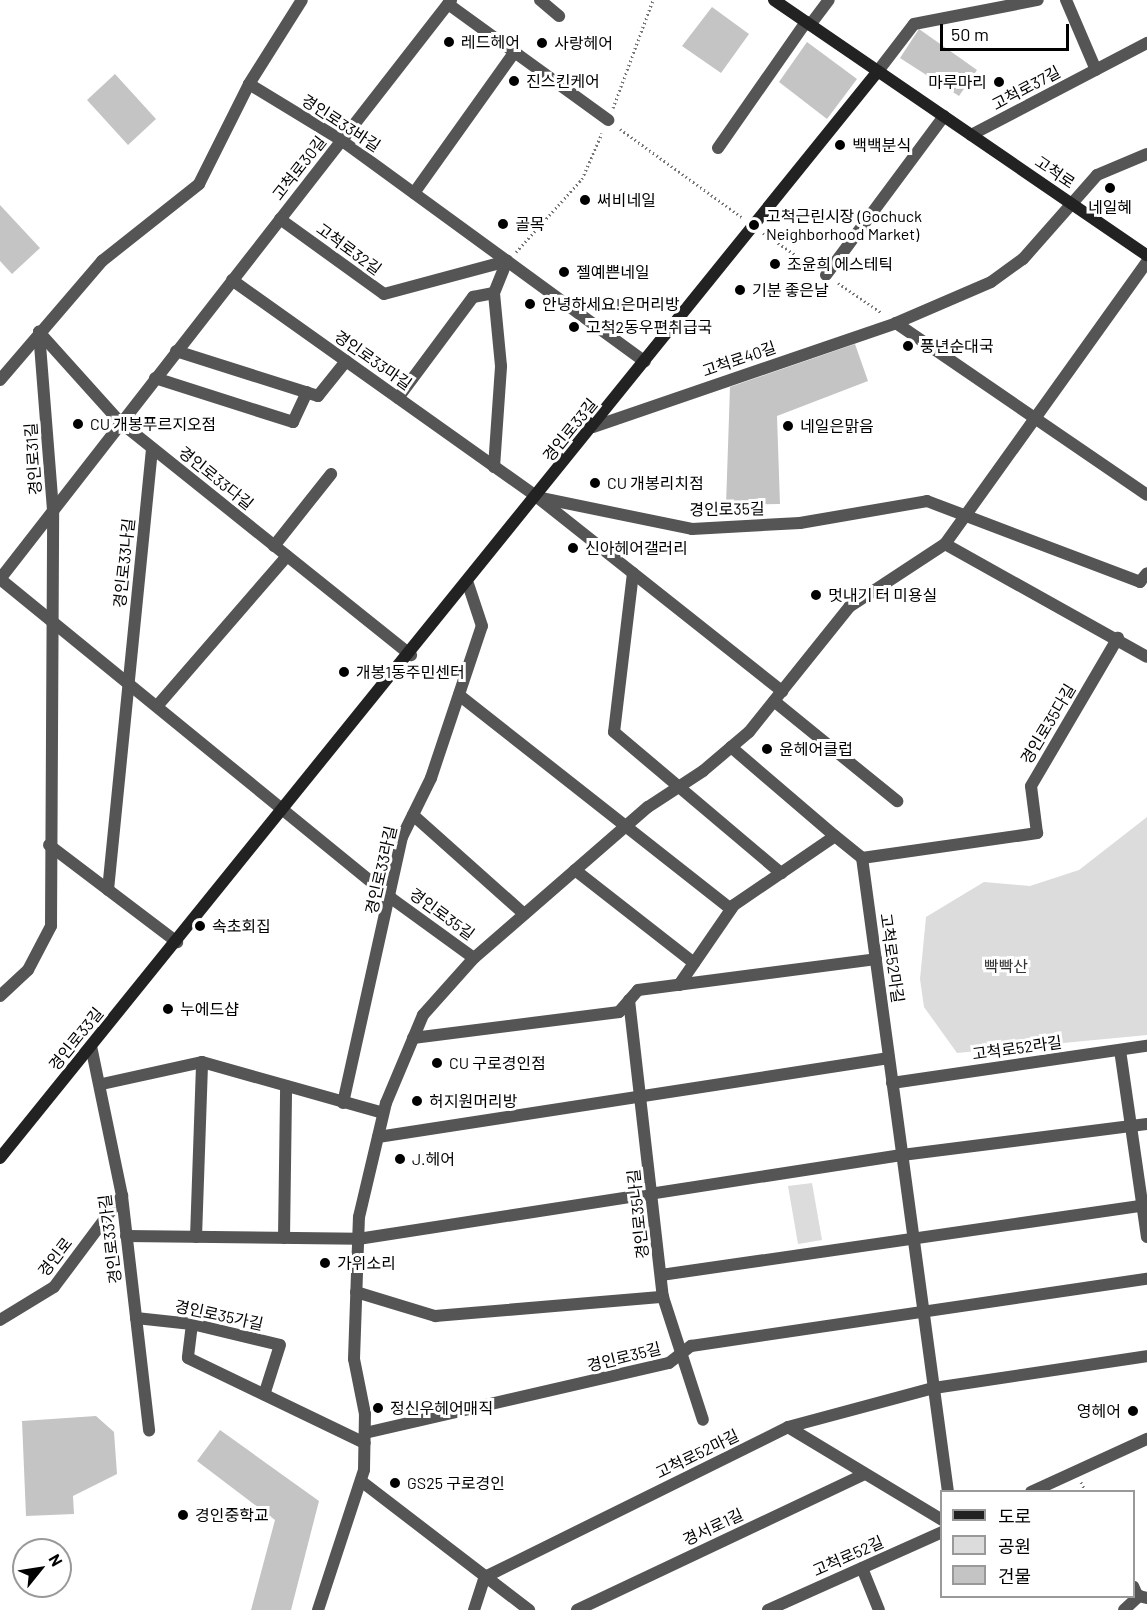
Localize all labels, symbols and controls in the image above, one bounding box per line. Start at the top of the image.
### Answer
scale bar [943,12,1072,50]
text: 50 m [951,23,989,45]
place label: 레드헤어 [461,32,520,52]
place label: 사랑헤어 [554,33,613,53]
marker: 레드헤어 [442,35,456,49]
marker: 사랑헤어 [535,36,549,50]
street label: 고척로37길 [989,62,1063,114]
place label: 진스킨케어 [526,71,600,91]
place label: 마루마리 [928,72,987,92]
marker: 진스킨케어 [507,74,521,88]
marker: 마루마리 [992,75,1006,89]
street label: 경인로33바길 [298,90,384,156]
street label: 고척로30길 [268,132,330,204]
place label: 백백분식 [852,135,911,155]
marker: 백백분식 [833,138,847,152]
street label: 고척로 [1031,152,1079,192]
marker: 네일혜 [1103,181,1117,195]
place label: 써비네일 [597,190,656,210]
marker: 써비네일 [578,193,592,207]
place label: 네일혜 [1088,197,1132,217]
place label: 고척근린시장 (Gochuck Neighborhood Market) [766,206,922,244]
place label: 골목 [515,214,544,234]
marker: 골목 [496,217,510,231]
marker: 고척근린시장 (Gochuck Neighborhood Market) [747,218,761,232]
street label: 고척로32길 [313,219,385,279]
place label: 조윤희 에스테틱 [787,254,893,274]
marker: 조윤희 에스테틱 [768,257,782,271]
place label: 젤예쁜네일 [576,262,650,282]
marker: 젤예쁜네일 [557,265,571,279]
place label: 기분 좋은날 [752,280,829,300]
marker: 기분 좋은날 [733,283,747,297]
place label: 안녕하세요!은머리방 [542,294,680,314]
marker: 안녕하세요!은머리방 [523,297,537,311]
place label: 고척2동우편취급국 [586,317,712,337]
marker: 고척2동우편취급국 [567,320,581,334]
street label: 경인로33마길 [331,326,415,394]
place label: 풍년순대국 [920,336,994,356]
street label: 고척로40길 [700,337,778,381]
marker: 풍년순대국 [901,339,915,353]
street label: 경인로33길 [539,395,601,465]
place label: CU 개봉푸르지오점 [90,414,216,434]
place label: 네일은맑음 [800,416,874,436]
marker: CU 개봉푸르지오점 [71,417,85,431]
marker: 네일은맑음 [781,419,795,433]
street label: 경인로31길 [21,422,45,496]
street label: 경인로33다길 [175,442,257,514]
place label: CU 개봉리치점 [607,473,704,493]
marker: CU 개봉리치점 [588,476,602,490]
street label: 경인로35길 [689,499,765,519]
street label: 경인로33나길 [110,517,138,609]
place label: 신아헤어갤러리 [585,538,688,558]
marker: 신아헤어갤러리 [566,541,580,555]
place label: 멋내기 터 미용실 [828,585,937,605]
marker: 멋내기 터 미용실 [809,588,823,602]
place label: 개봉1동주민센터 [356,662,465,682]
marker: 개봉1동주민센터 [337,665,351,679]
street label: 경인로35다길 [1017,680,1079,768]
place label: 윤헤어클럽 [779,739,853,759]
marker: 윤헤어클럽 [760,742,774,756]
street label: 경인로33라길 [362,824,400,916]
street label: 경인로35길 [406,884,478,944]
street label: 고척로52마길 [876,912,908,1004]
place label: 속초회집 [212,916,271,936]
marker: 속초회집 [193,919,207,933]
park label: 빡빡산 [984,956,1028,976]
place label: 누에드샵 [180,999,239,1019]
marker: 누에드샵 [161,1002,175,1016]
street label: 경인로33길 [45,1004,107,1074]
street label: 고척로52라길 [971,1032,1063,1064]
place label: CU 구로경인점 [449,1053,546,1073]
marker: CU 구로경인점 [430,1056,444,1070]
place label: 허지원머리방 [429,1091,517,1111]
marker: 허지원머리방 [410,1094,424,1108]
place label: J.헤어 [412,1149,455,1169]
marker: J.헤어 [393,1152,407,1166]
street label: 경인로35나길 [624,1168,652,1260]
street label: 경인로33가길 [95,1193,125,1285]
street label: 경인로 [34,1234,76,1280]
place label: 가위소리 [337,1253,396,1273]
marker: 가위소리 [318,1256,332,1270]
street label: 경인로35가길 [173,1296,265,1334]
street label: 경인로35길 [585,1339,663,1375]
place label: 정신우헤어매직 [390,1398,493,1418]
marker: 정신우헤어매직 [371,1401,385,1415]
place label: 영헤어 [1077,1401,1121,1421]
marker: 영헤어 [1126,1404,1140,1418]
street label: 고척로52마길 [652,1426,742,1482]
place label: GS25 구로경인 [407,1473,505,1493]
marker: GS25 구로경인 [388,1476,402,1490]
legend [940,1490,1135,1598]
place label: 경인중학교 [195,1505,269,1525]
street label: 경서로1길 [680,1505,746,1549]
text: 도로 [998,1505,1031,1527]
marker: 경인중학교 [176,1508,190,1522]
street label: 고척로52길 [810,1532,886,1580]
text: 공원 [998,1535,1031,1557]
north arrow [12,1538,72,1598]
text: N [45,1550,67,1569]
text: 건물 [998,1565,1031,1587]

